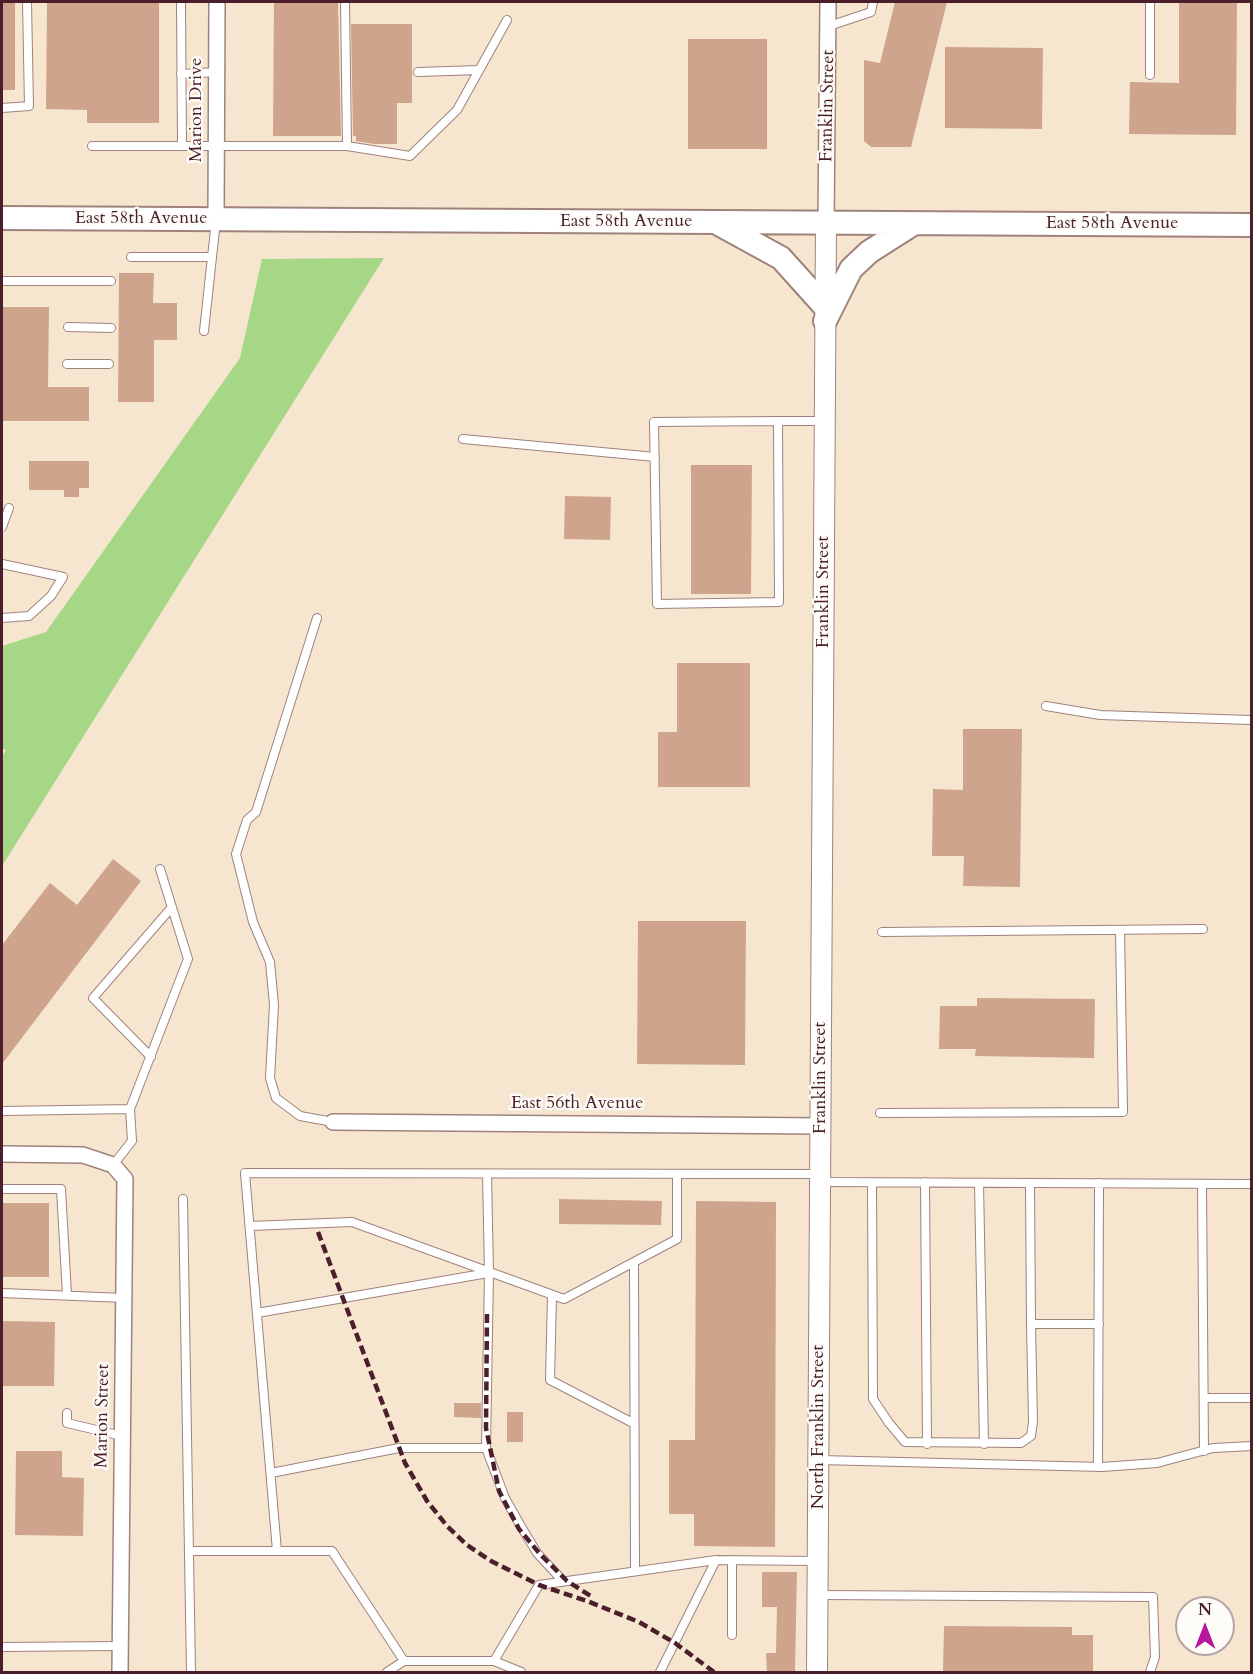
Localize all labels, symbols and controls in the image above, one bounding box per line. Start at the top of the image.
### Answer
street label: Franklin Street [816,50,840,162]
street label: Marion Drive [186,58,208,162]
street label: East 58th Avenue [75,208,207,230]
street label: East 58th Avenue [560,211,692,233]
street label: East 58th Avenue [1046,213,1178,235]
street label: Franklin Street [813,536,835,648]
street label: Franklin Street [810,1022,832,1134]
street label: East 56th Avenue [511,1093,643,1115]
street label: North Franklin Street [808,1345,830,1509]
street label: Marion Street [91,1364,115,1468]
north arrow [1175,1596,1235,1656]
text: N [1198,1599,1212,1621]

